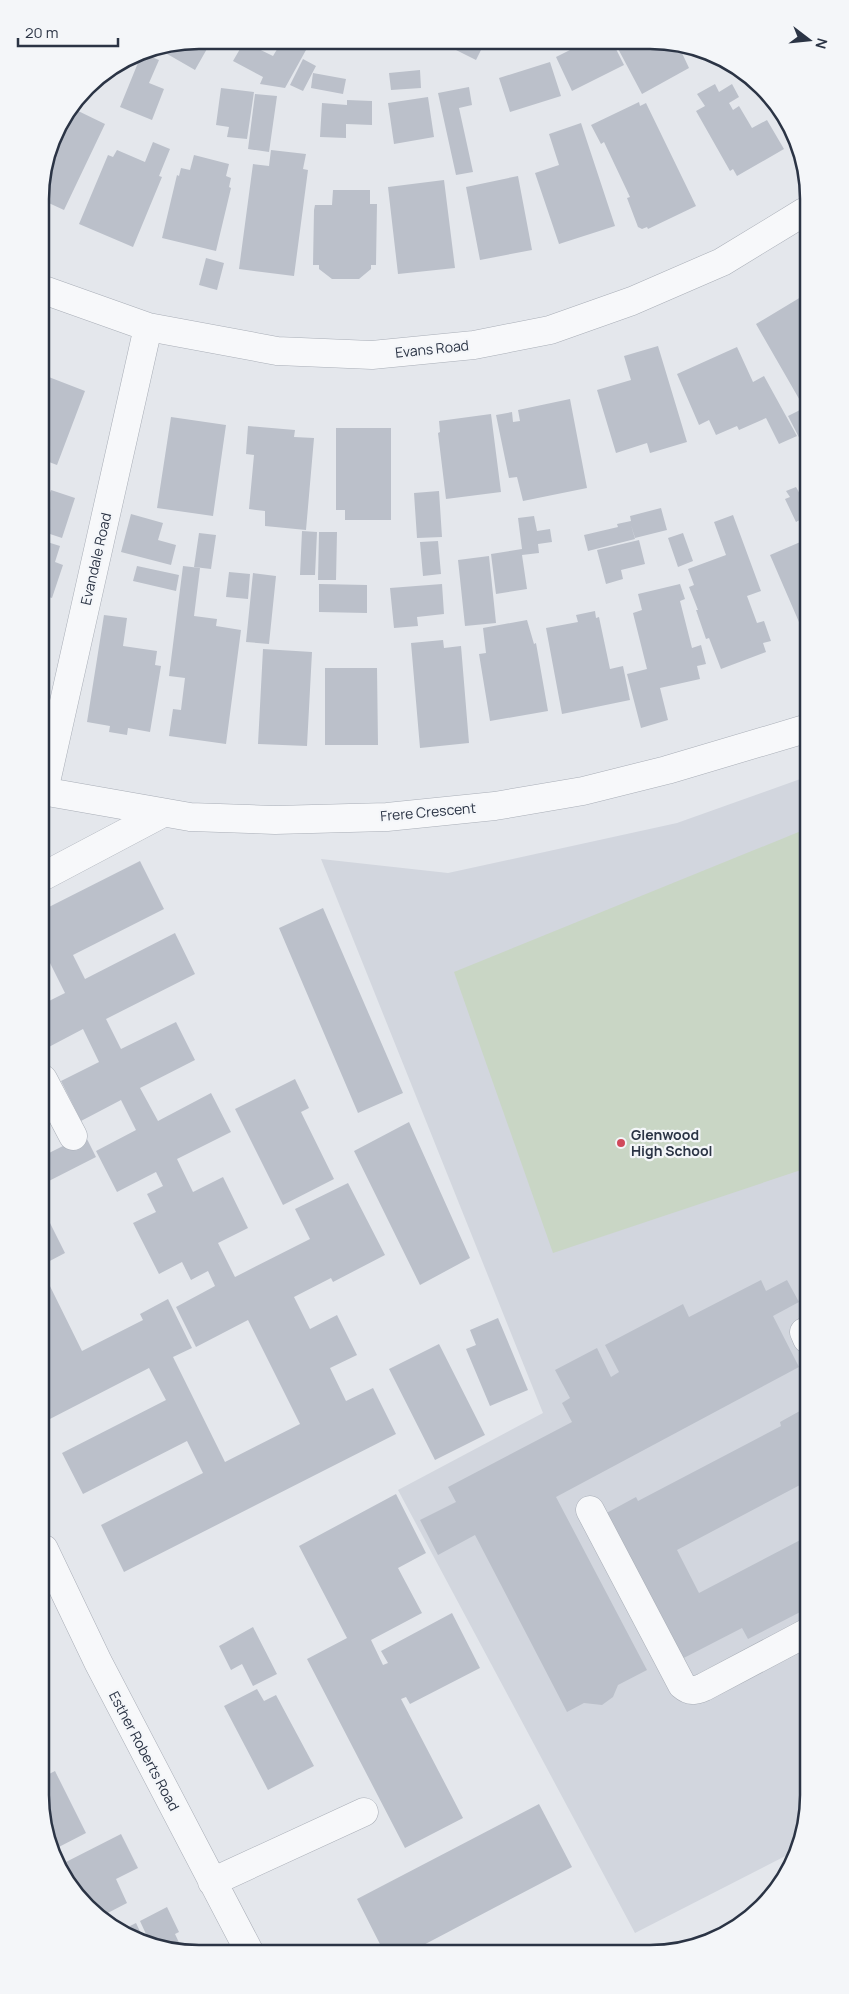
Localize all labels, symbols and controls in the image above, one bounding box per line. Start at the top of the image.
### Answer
scale bar [18,15,118,47]
north arrow [784,15,834,65]
text: 20 m [25,22,58,43]
text: N [811,36,832,51]
street label: Evans Road [394,335,470,362]
street label: Evandale Road [76,511,115,607]
street label: Frere Crescent [379,798,477,825]
place label: Glenwood High School [631,1125,712,1160]
marker: Glenwood High School [615,1137,627,1149]
street label: Esther Roberts Road [105,1688,184,1814]

